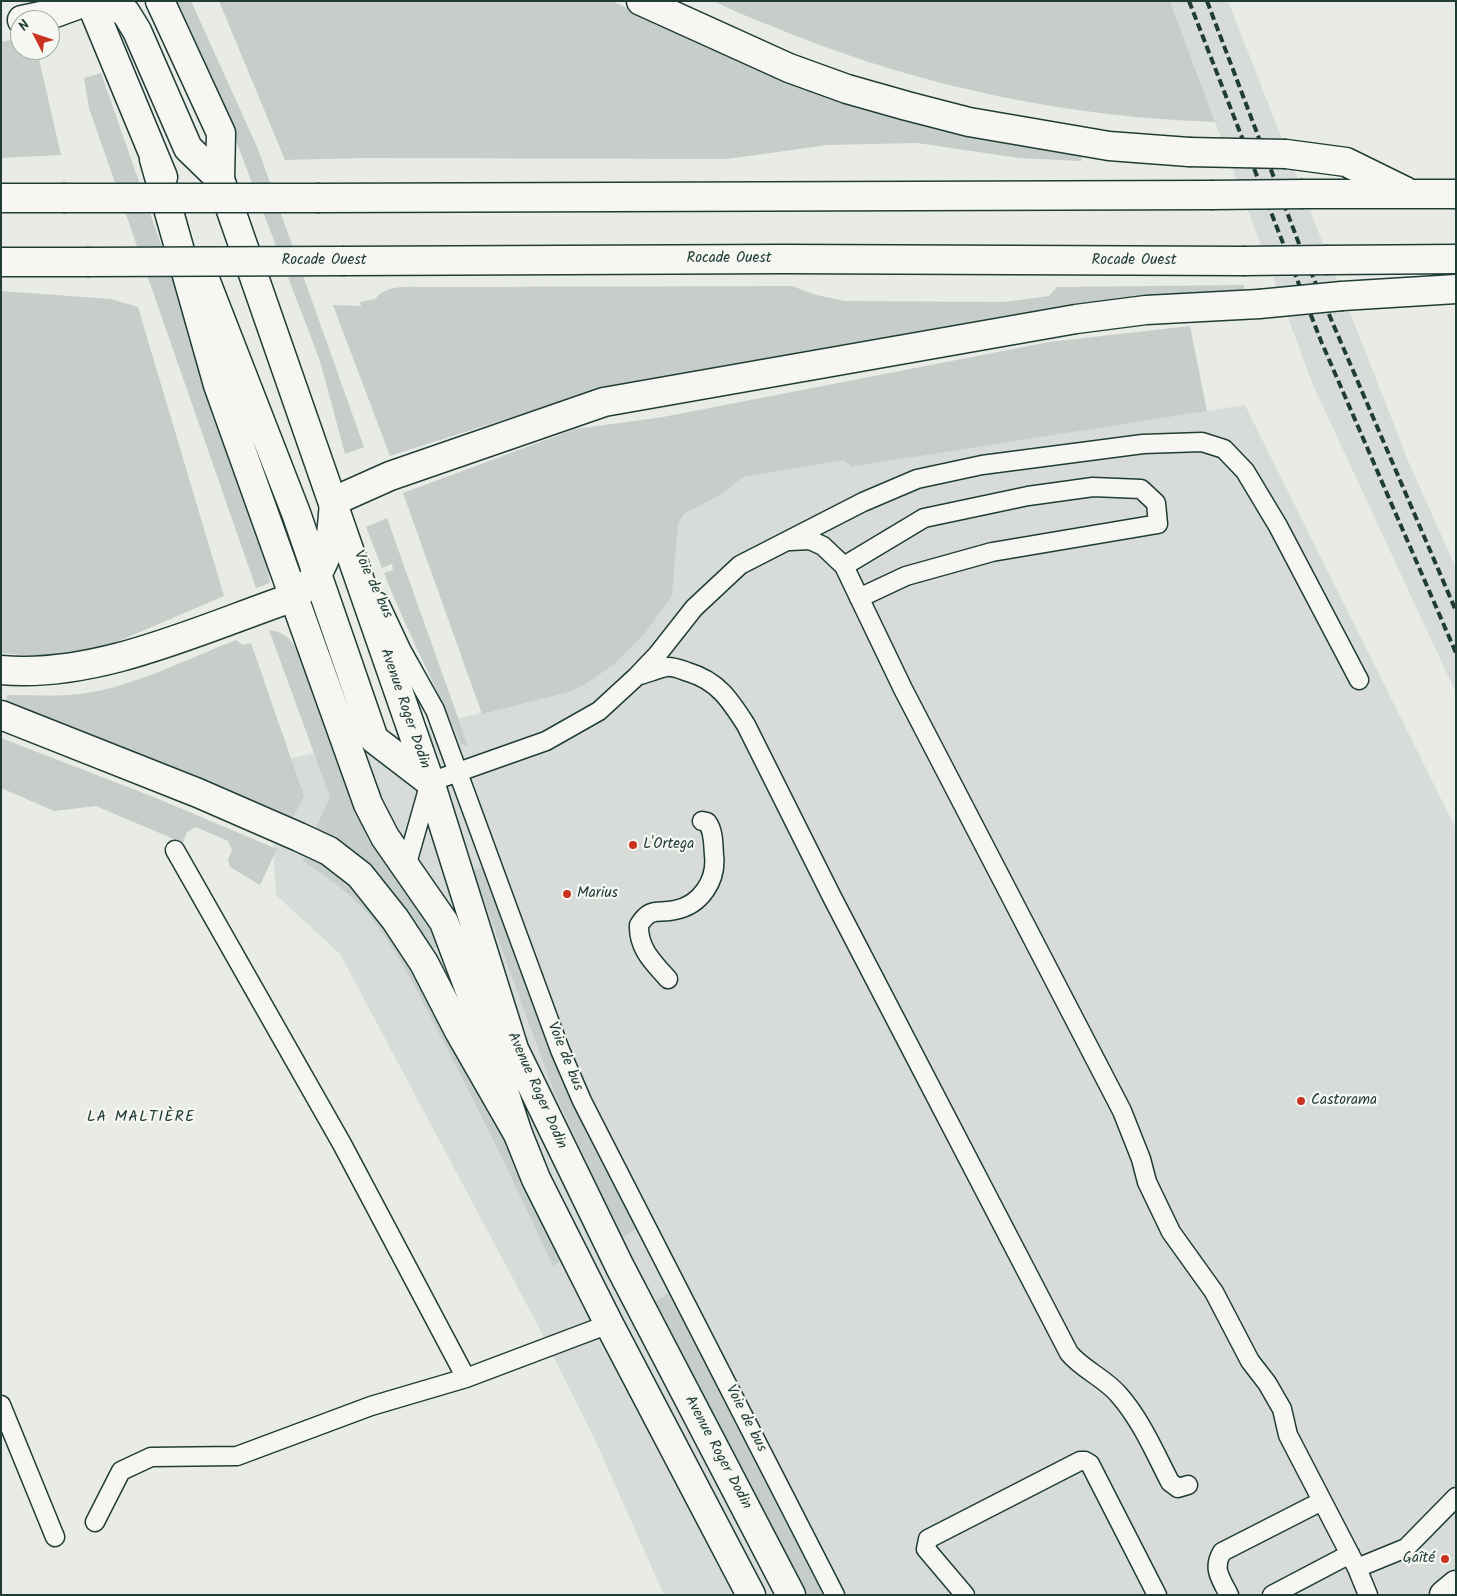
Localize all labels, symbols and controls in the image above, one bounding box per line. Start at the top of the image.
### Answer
north arrow [10,10,60,60]
text: N [13,15,36,36]
street label: Rocade Ouest [687,250,771,268]
street label: Rocade Ouest [282,252,366,270]
street label: Rocade Ouest [1092,252,1176,270]
street label: Voie de bus [348,548,396,622]
street label: Avenue Roger Dodin [375,646,433,772]
place label: L'Ortega [643,836,694,854]
marker: L'Ortega [627,839,639,851]
place label: Marius [577,885,618,903]
marker: Marius [561,888,573,900]
street label: Voie de bus [542,1020,586,1094]
street label: Avenue Roger Dodin [502,1030,570,1152]
place label: Castorama [1311,1092,1377,1110]
marker: Castorama [1295,1095,1307,1107]
district label: LA MALTIÈRE [85,1108,197,1128]
street label: Voie de bus [720,1382,770,1456]
street label: Avenue Roger Dodin [679,1393,755,1513]
place label: Gaîté [1403,1550,1435,1568]
marker: Gaîté [1439,1553,1451,1565]

